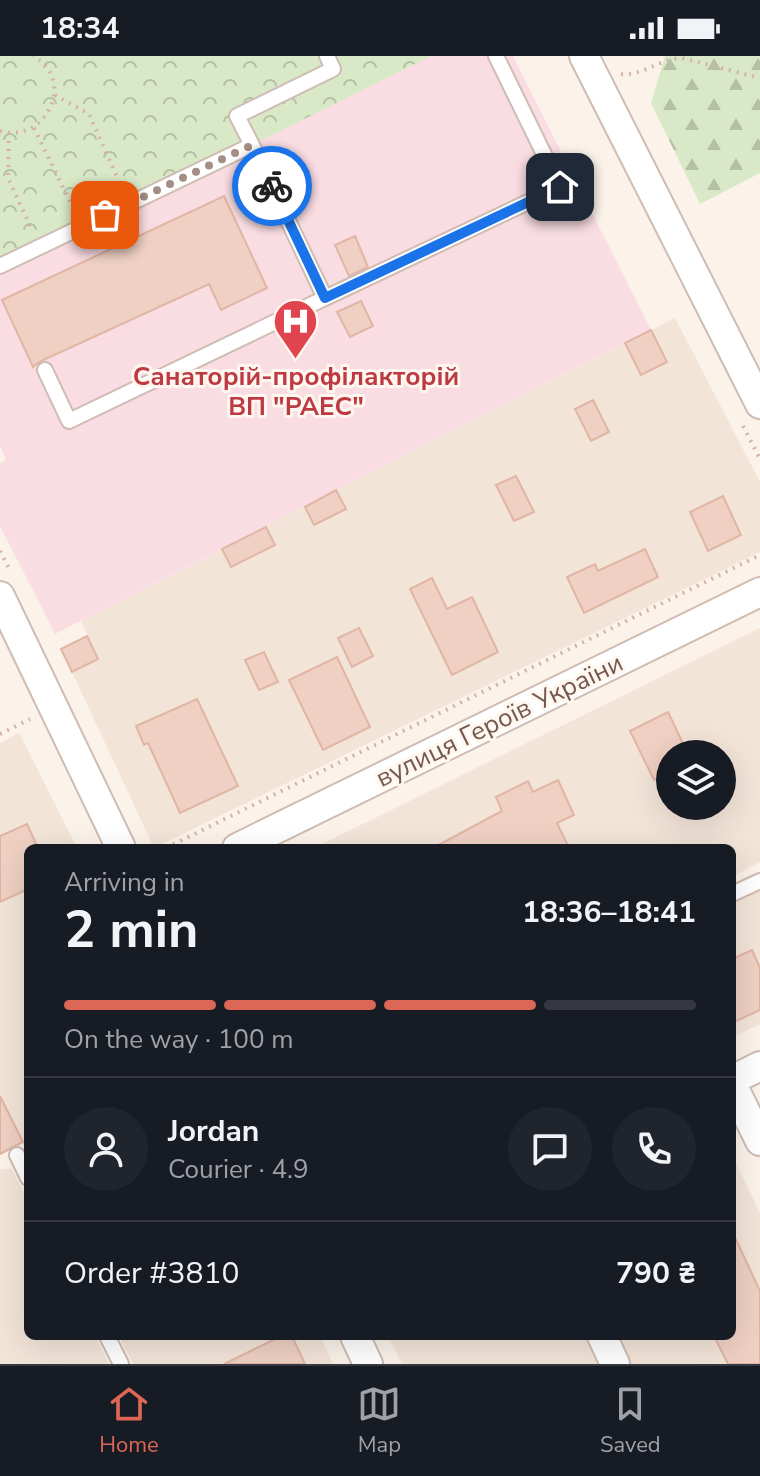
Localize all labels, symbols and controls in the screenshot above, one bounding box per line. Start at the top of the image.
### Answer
text: 18:34 [40,8,119,49]
courier [232,146,312,226]
pin [526,153,594,221]
icon: bike [250,164,294,208]
icon: home [538,165,582,209]
pin [71,181,139,249]
icon: bag [83,193,127,237]
hospital icon: Санаторій-профілакторій ВП "РАЕС" [272,297,320,360]
place label: Санаторій-профілакторій ВП "РАЕС" [133,359,459,424]
street label: вулиця Героїв України [370,645,629,796]
map controls [656,740,736,820]
button: layers [656,740,736,820]
text: Arriving in [64,865,185,900]
text: 18:36–18:41 [522,892,696,933]
text: 2 min [64,894,199,965]
text: On the way · 100 m [64,1022,293,1057]
button: person [64,1107,148,1191]
button: chat [508,1107,592,1191]
button: phone [612,1107,696,1191]
text: Jordan [168,1111,259,1152]
text: Courier · 4.9 [168,1152,309,1187]
text: Order #3810 [64,1253,239,1294]
text: 790 ₴ [616,1253,696,1294]
tab: Home [99,1382,159,1460]
tab: Map [357,1382,401,1460]
tab: Saved [600,1382,661,1460]

